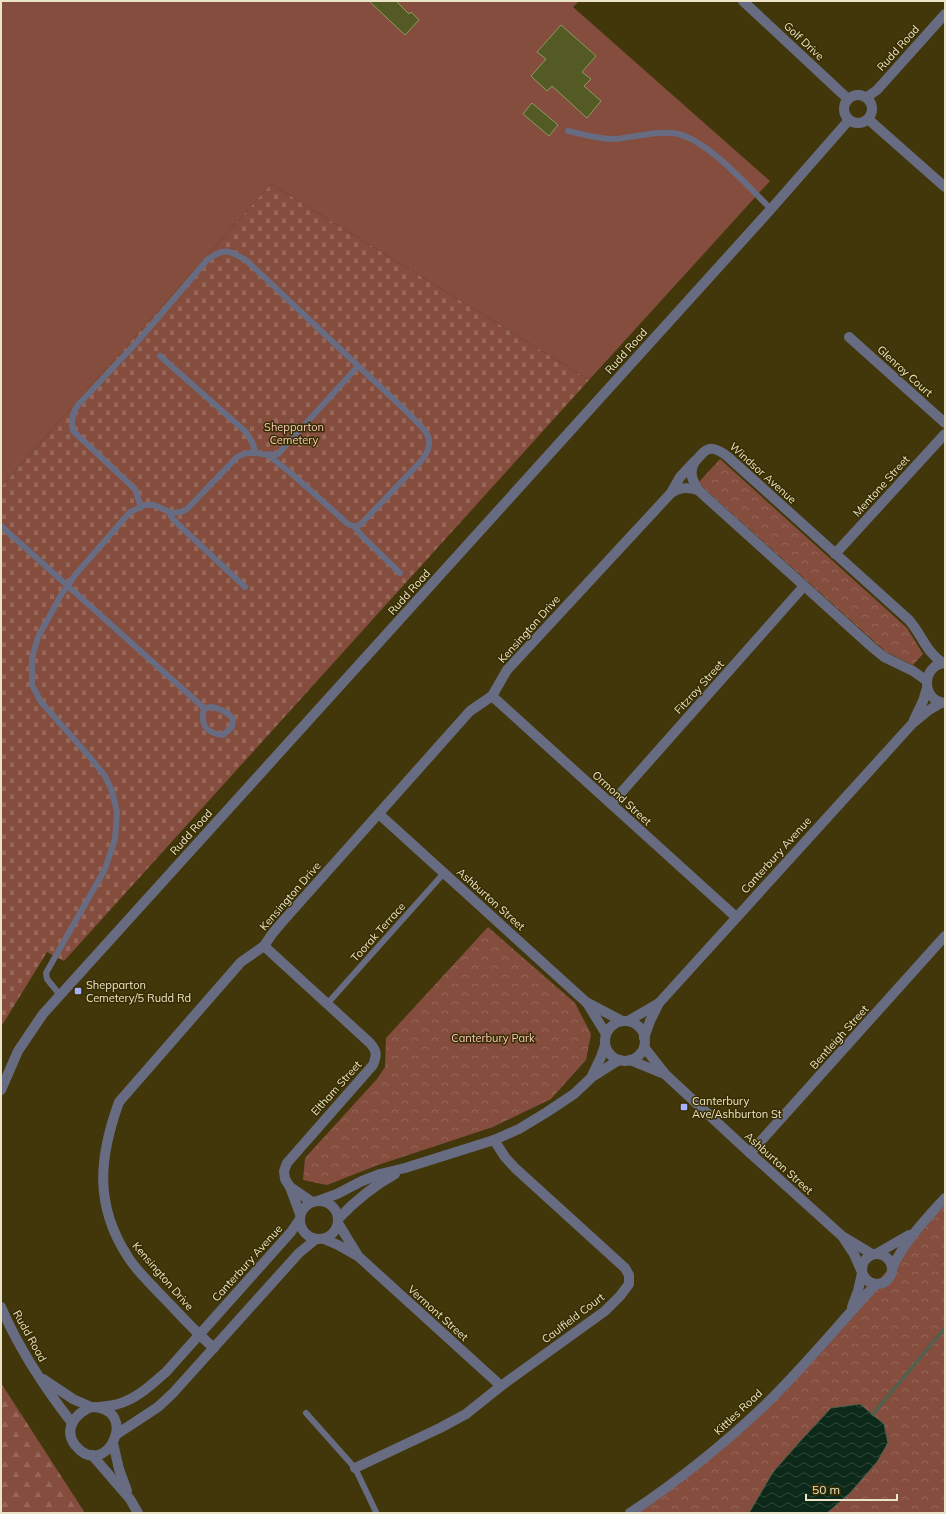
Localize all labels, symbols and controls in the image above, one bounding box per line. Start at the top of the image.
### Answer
street label: Golf Drive [781,19,827,63]
street label: Rudd Road [874,22,922,74]
street label: Rudd Road [602,325,650,377]
street label: Glenroy Court [874,342,936,400]
park label: Shepparton Cemetery [264,420,324,447]
street label: Windsor Avenue [727,439,799,507]
street label: Mentone Street [850,452,912,520]
street label: Rudd Road [385,566,433,618]
street label: Kensington Drive [495,592,563,666]
street label: Fitzroy Street [671,657,727,717]
street label: Ormond Street [590,768,655,828]
street label: Rudd Road [167,806,215,858]
street label: Canterbury Avenue [738,814,814,896]
street label: Kensington Drive [256,859,324,933]
street label: Ashburton Street [454,865,528,933]
street label: Toorak Terrace [348,899,408,965]
place label: Shepparton Cemetery/5 Rudd Rd [86,978,191,1005]
marker: Shepparton Cemetery/5 Rudd Rd [73,986,83,996]
street label: Bentleigh Street [807,1002,872,1072]
park label: Canterbury Park [451,1031,535,1045]
street label: Eltham Street [308,1058,364,1118]
place label: Canterbury Ave/Ashburton St [692,1094,782,1121]
marker: Canterbury Ave/Ashburton St [679,1102,689,1112]
street label: Ashburton Street [742,1129,816,1197]
street label: Canterbury Avenue [209,1222,285,1304]
street label: Kensington Drive [129,1239,197,1313]
street label: Vermont Street [405,1282,471,1344]
street label: Caulfield Court [539,1290,607,1346]
street label: Rudd Road [10,1308,50,1364]
street label: Kittles Road [711,1386,765,1438]
scale bar [806,1476,897,1502]
text: 50 m [812,1482,840,1497]

